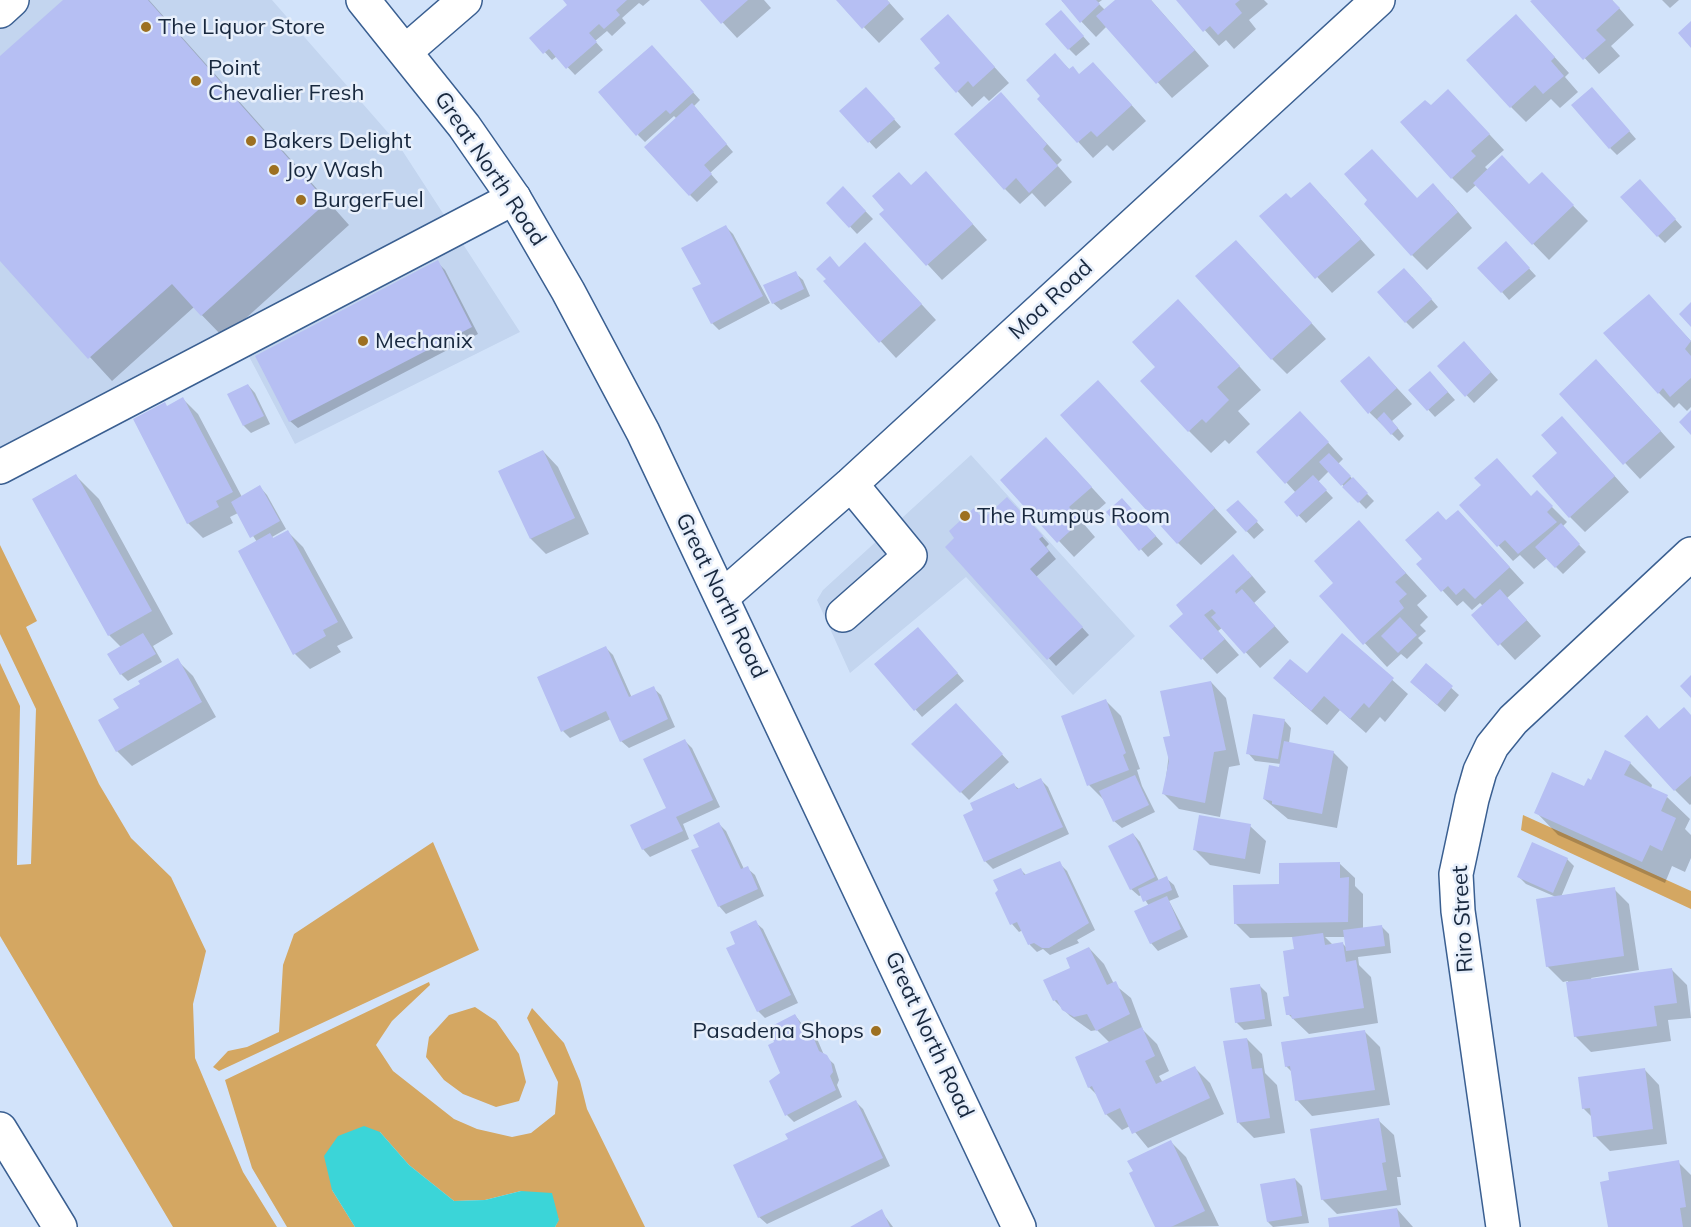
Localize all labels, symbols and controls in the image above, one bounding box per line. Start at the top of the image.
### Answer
place label: The Liquor Store [158,14,325,40]
marker: The Liquor Store [139,20,153,34]
place label: Point Chevalier Fresh [208,55,364,106]
marker: Point Chevalier Fresh [189,74,203,88]
street label: Great North Road [429,87,551,251]
place label: Bakers Delight [263,128,411,154]
marker: Bakers Delight [244,134,258,148]
place label: Joy Wash [286,157,383,183]
marker: Joy Wash [267,163,281,177]
place label: BurgerFuel [313,187,424,213]
marker: BurgerFuel [294,193,308,207]
street label: Moa Road [1004,255,1098,345]
place label: Mechanix [375,328,473,354]
marker: Mechanix [356,334,370,348]
place label: The Rumpus Room [977,503,1170,529]
street label: Great North Road [670,509,772,683]
marker: The Rumpus Room [958,509,972,523]
street label: Riro Street [1447,865,1479,973]
street label: Great North Road [879,948,979,1122]
place label: Pasadena Shops [693,1018,864,1044]
marker: Pasadena Shops [869,1024,883,1038]

